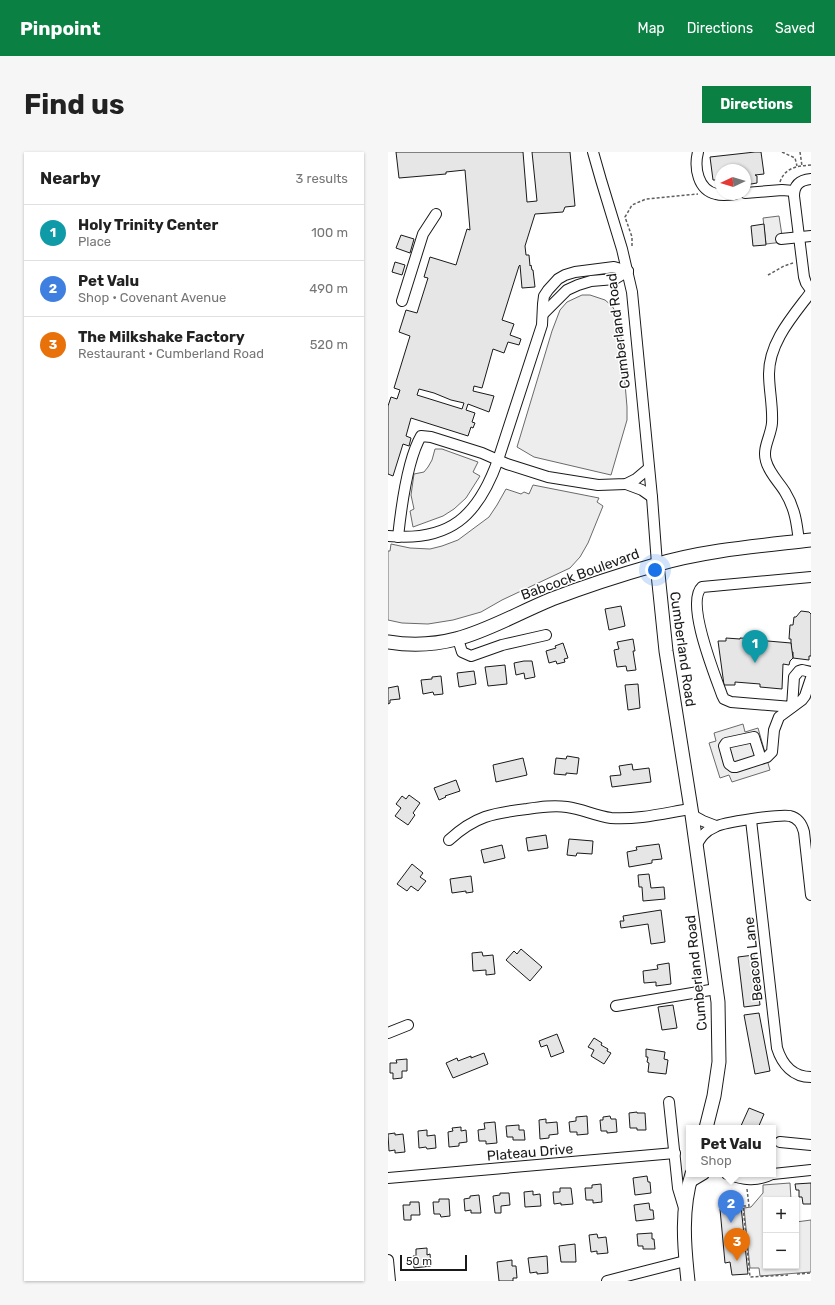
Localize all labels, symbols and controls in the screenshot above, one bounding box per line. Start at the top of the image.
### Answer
text: Pinpoint [20,17,101,40]
text: Map [638,20,665,37]
text: Directions [687,20,753,37]
text: Saved [775,20,815,37]
button: Directions [702,86,811,123]
text: Find us [24,88,124,121]
north arrow [715,164,751,200]
text: Nearby [40,168,101,188]
text: 3 results [296,171,348,186]
text: Holy Trinity Center [78,216,218,234]
text: 1 [50,225,56,240]
text: 100 m [311,225,348,240]
text: Place [78,234,111,249]
text: Pet Valu [78,272,139,290]
street label: Cumberland Road [603,272,634,390]
text: 2 [49,281,57,296]
text: 490 m [309,281,348,296]
text: Shop · Covenant Avenue [78,290,226,305]
text: The Milkshake Factory [78,328,245,346]
text: 3 [49,337,57,352]
text: 520 m [310,337,348,352]
text: Restaurant · Cumberland Road [78,346,264,361]
street label: Babcock Boulevard [519,545,642,604]
your location [645,560,665,580]
street label: Cumberland Road [666,590,699,708]
pin: 1 [742,630,768,663]
street label: Cumberland Road [682,914,711,1032]
street label: Beacon Lane [741,916,766,1002]
popup [686,1125,776,1177]
text: Pet Valu [700,1135,762,1153]
street label: Plateau Drive [486,1140,574,1165]
text: Shop [700,1153,732,1168]
pin: 2 [718,1190,744,1223]
map controls [763,1197,799,1269]
button: + [763,1197,799,1233]
pin: 3 [724,1228,750,1261]
button: − [763,1233,799,1269]
scale bar [400,1253,467,1272]
text: 50 m [406,1255,432,1268]

